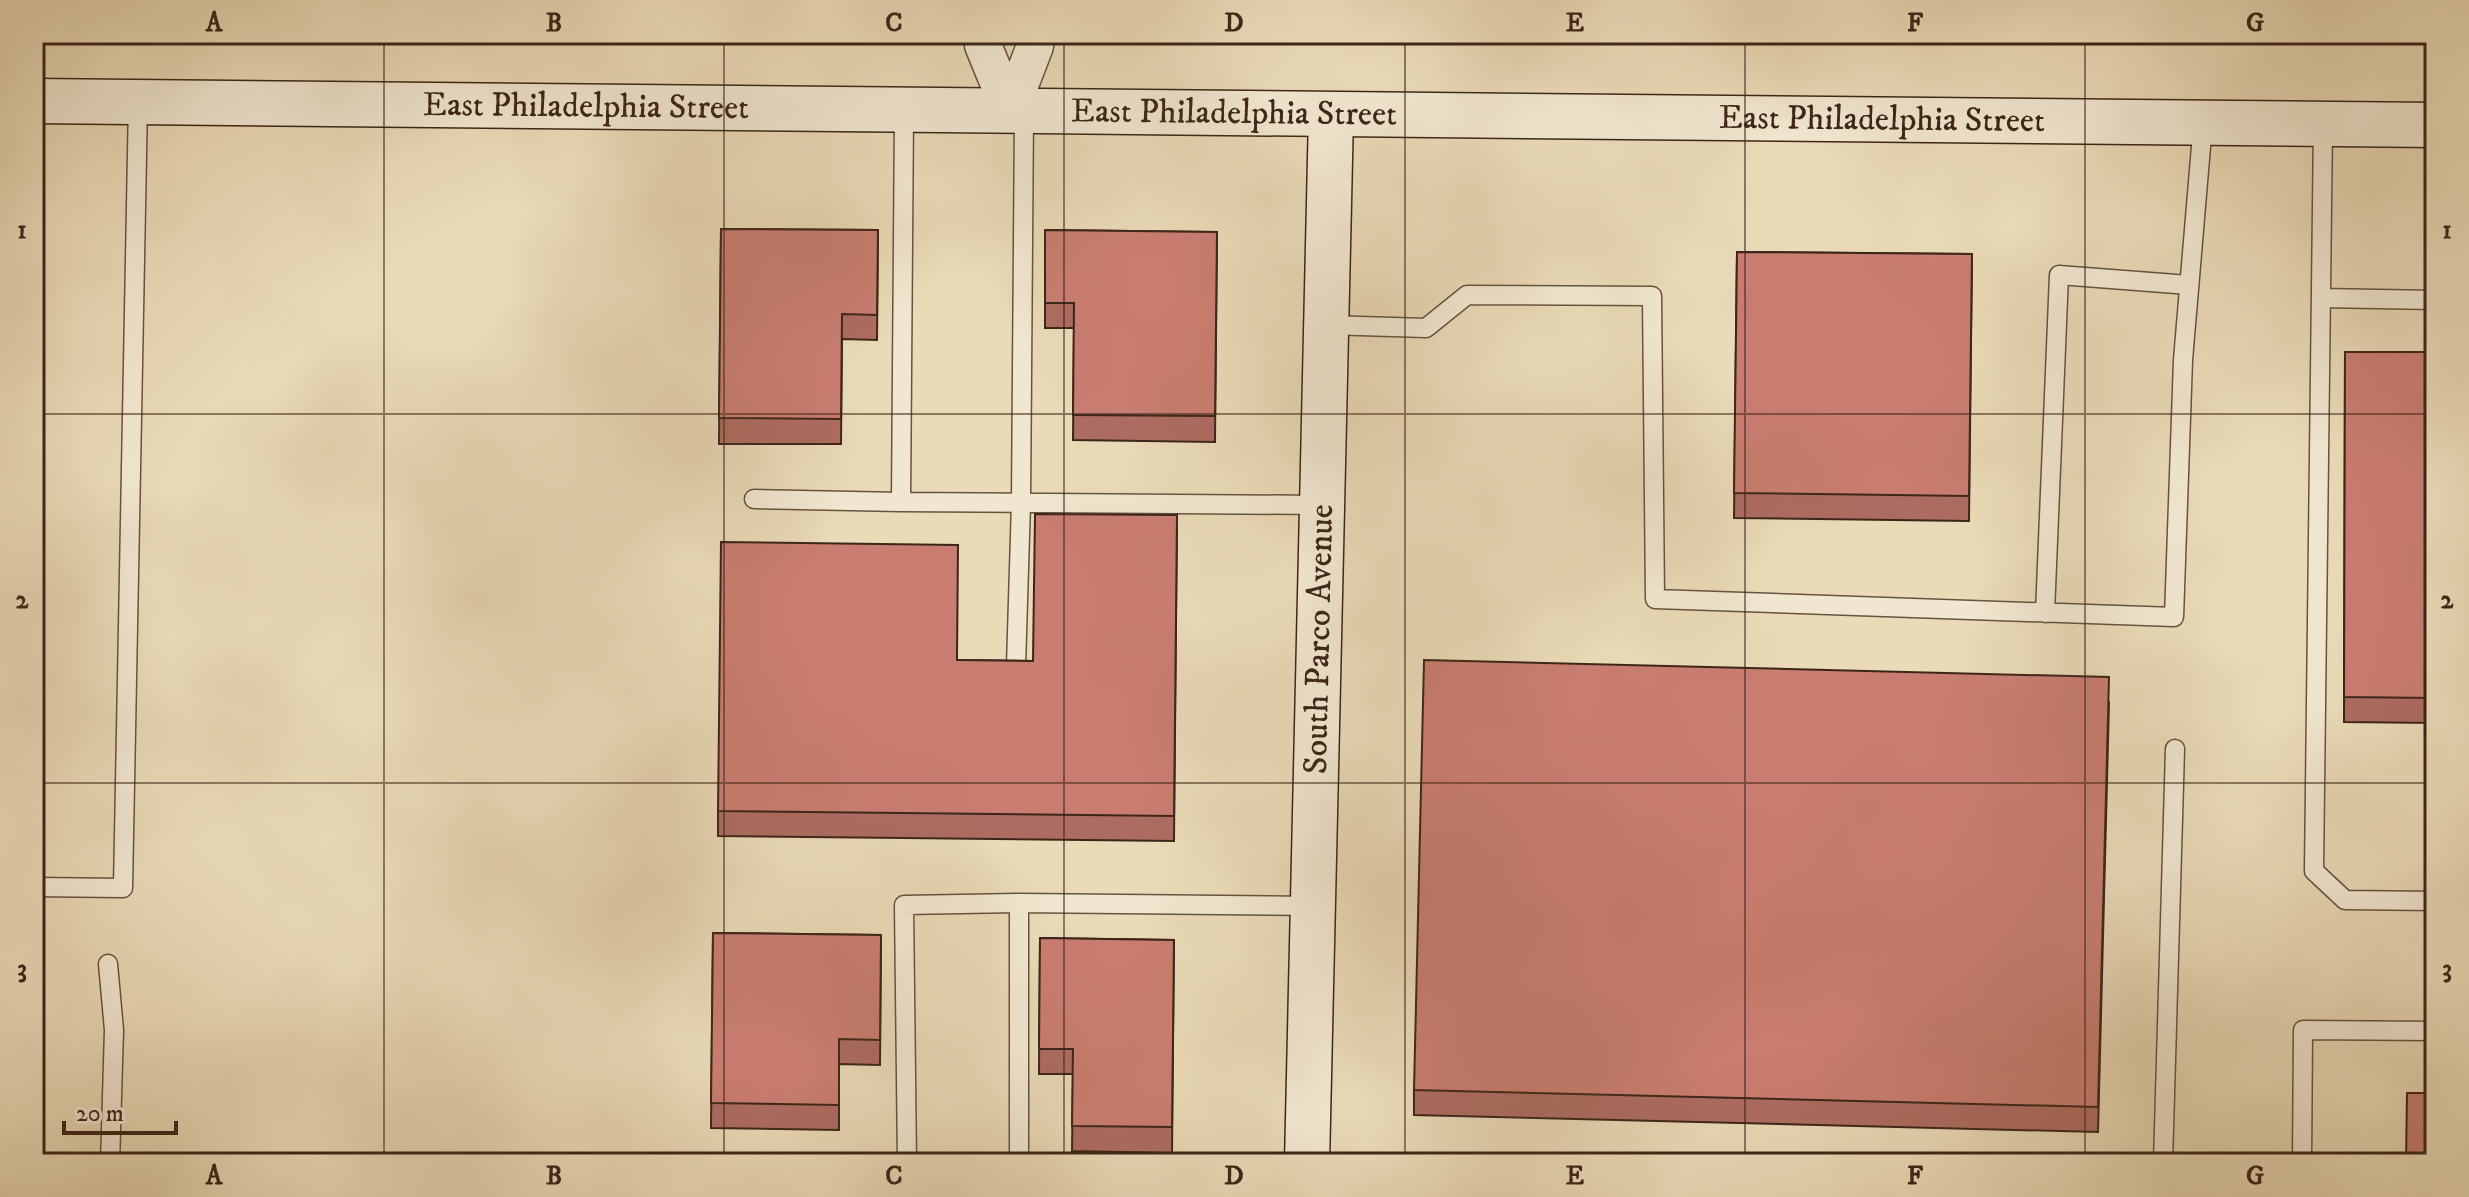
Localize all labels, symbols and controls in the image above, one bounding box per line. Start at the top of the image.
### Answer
text: A [205,7,224,40]
text: B [546,7,562,40]
text: C [885,7,903,40]
text: D [1224,7,1244,40]
text: E [1566,7,1584,40]
text: F [1907,7,1924,40]
text: G [2246,7,2264,40]
street label: East Philadelphia Street [423,84,749,129]
street label: East Philadelphia Street [1071,90,1397,136]
street label: East Philadelphia Street [1719,97,2045,142]
text: 1 [17,214,27,247]
text: 1 [2442,214,2452,247]
street label: South Parco Avenue [1295,504,1343,775]
text: 2 [16,584,30,617]
text: 2 [2441,584,2455,617]
text: 3 [17,953,27,986]
text: 3 [2442,953,2452,986]
scale bar [64,1085,176,1135]
text: 20 m [76,1099,124,1129]
text: A [205,1160,224,1193]
text: B [546,1160,562,1193]
text: C [885,1160,903,1193]
text: D [1224,1160,1244,1193]
text: E [1566,1160,1584,1193]
text: F [1907,1160,1924,1193]
text: G [2246,1160,2264,1193]

